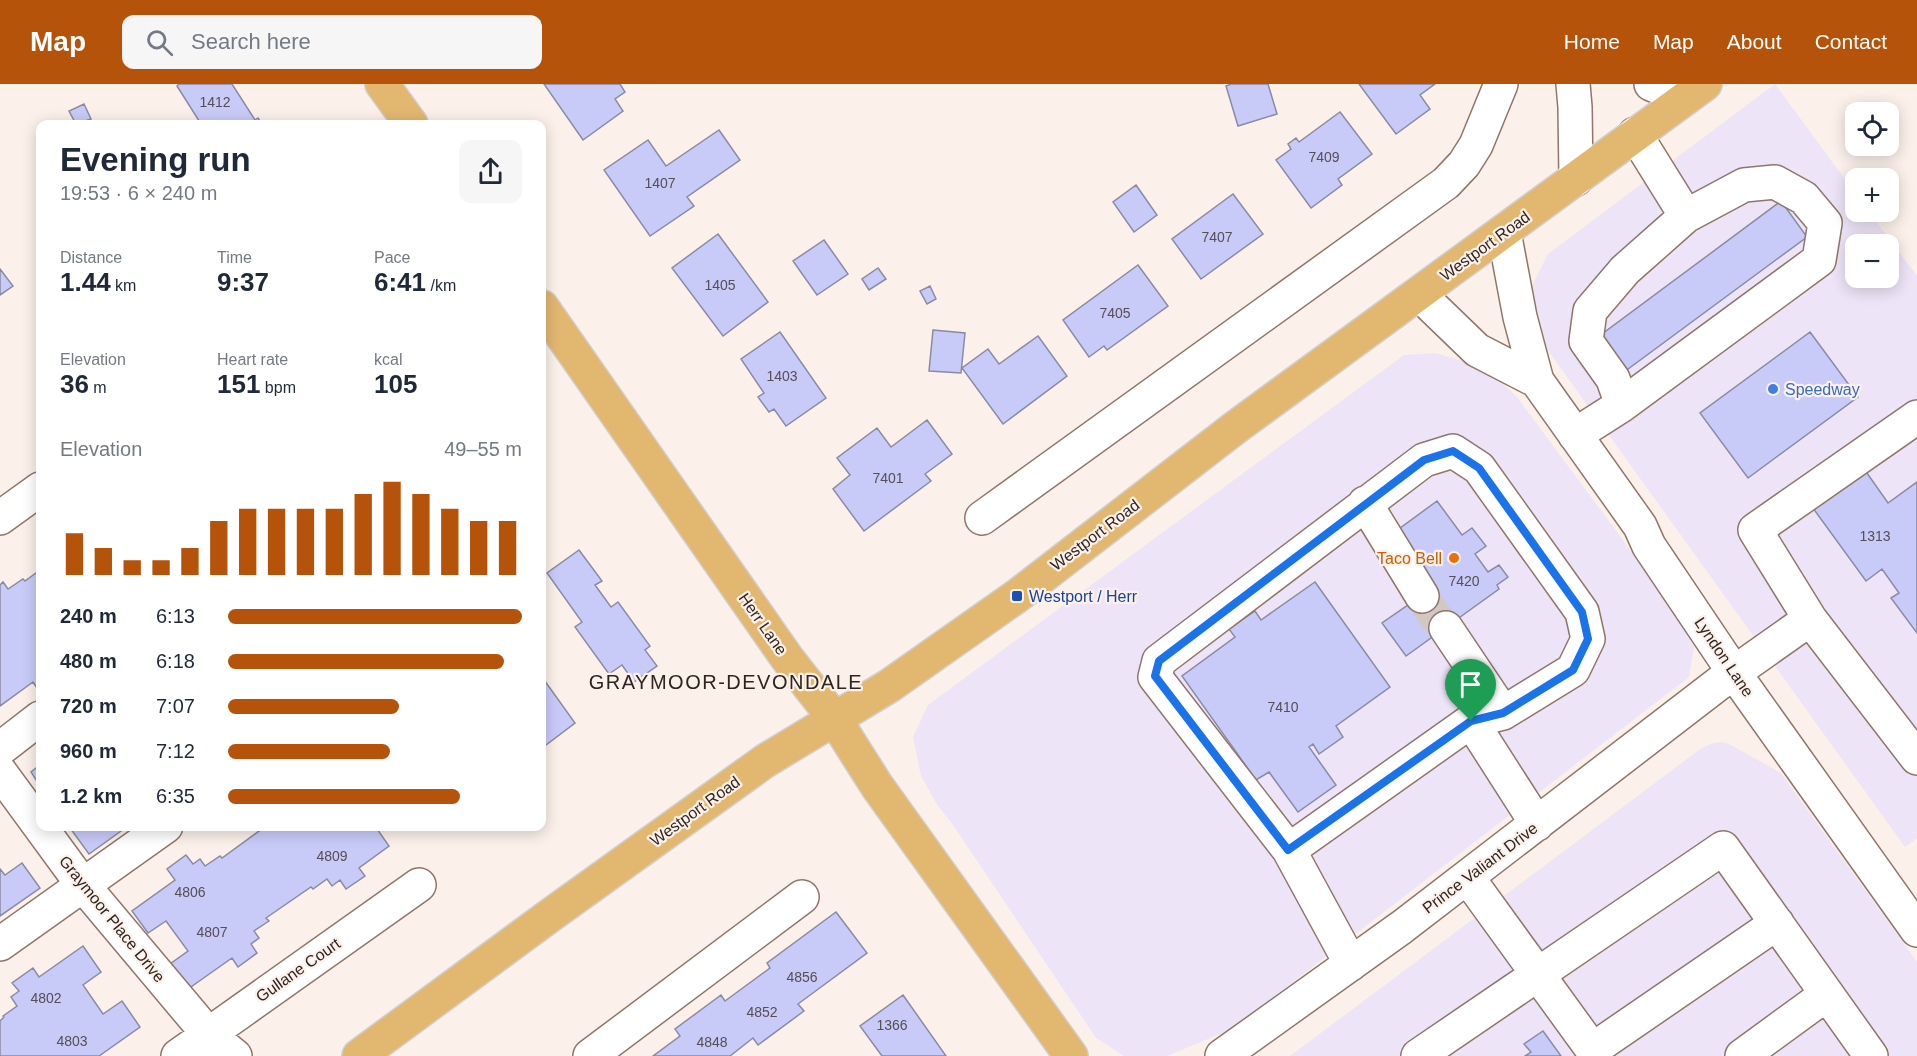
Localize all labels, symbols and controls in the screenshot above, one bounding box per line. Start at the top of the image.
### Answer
search box [122,15,542,69]
text: Map [30,26,86,57]
icon: search [143,26,176,59]
text: Search here [191,29,311,54]
text: Home [1564,30,1620,53]
text: Map [1653,30,1694,53]
text: About [1727,30,1782,53]
text: Contact [1815,30,1887,53]
house number: 1412 [199,94,231,110]
map controls [1845,102,1899,288]
button: locate [1845,102,1899,156]
button: share [459,140,522,203]
text: Evening run [60,141,251,178]
house number: 7409 [1308,149,1340,165]
button: + [1845,168,1899,222]
house number: 1407 [644,175,676,191]
text: 19:53 · 6 × 240 m [60,182,217,204]
street label: Westport Road [1437,208,1533,284]
house number: 7407 [1201,229,1233,245]
button: − [1845,234,1899,288]
text: Distance [60,249,122,266]
text: Time [217,249,252,266]
text: Pace [374,249,410,266]
text: 1.44 [60,267,111,297]
text: 9:37 [217,267,269,297]
text: 6:41 [374,267,426,297]
text: km [111,277,136,294]
text: /km [426,277,456,294]
house number: 1405 [704,277,736,293]
house number: 7405 [1099,305,1131,321]
text: Elevation [60,351,126,368]
text: Heart rate [217,351,288,368]
text: kcal [374,351,402,368]
house number: 1403 [766,368,798,384]
text: 36 [60,369,89,399]
text: 151 [217,369,260,399]
text: 105 [374,369,417,399]
text: m [89,379,107,396]
text: bpm [260,379,296,396]
place label: Speedway [1785,381,1860,398]
marker: Speedway [1766,382,1780,396]
text: Elevation [60,438,142,460]
text: 49–55 m [444,438,522,460]
house number: 7401 [872,470,904,486]
street label: Westport Road [1047,496,1143,574]
house number: 1313 [1859,528,1891,544]
place label: Taco Bell [1377,550,1442,567]
marker: Taco Bell [1447,551,1461,565]
house number: 7420 [1448,573,1480,589]
place label: Westport / Herr [1029,588,1138,605]
marker: Westport / Herr [1010,589,1024,603]
street label: Herr Lane [736,590,790,658]
text: 240 m [60,605,117,627]
text: 6:13 [156,605,195,627]
street label: Lyndon Lane [1691,614,1757,700]
text: 480 m [60,650,117,672]
text: 6:18 [156,650,195,672]
pin [1445,659,1496,721]
icon: arrive [1454,668,1487,701]
district label: GRAYMOOR-DEVONDALE [589,671,863,693]
text: 720 m [60,695,117,717]
text: 7:07 [156,695,195,717]
house number: 7410 [1267,699,1299,715]
text: 960 m [60,740,117,762]
text: 7:12 [156,740,195,762]
street label: Westport Road [647,773,743,849]
text: 1.2 km [60,785,122,807]
text: 6:35 [156,785,195,807]
street label: Prince Valiant Drive [1419,819,1541,917]
house number: 4809 [316,848,348,864]
street label: Graymoor Place Drive [56,852,168,986]
house number: 4806 [174,884,206,900]
house number: 4807 [196,924,228,940]
street label: Gullane Court [253,934,344,1005]
house number: 4856 [786,969,818,985]
house number: 4802 [30,990,62,1006]
house number: 4852 [746,1004,778,1020]
house number: 1366 [876,1017,908,1033]
house number: 4803 [56,1033,88,1049]
house number: 4848 [696,1034,728,1050]

